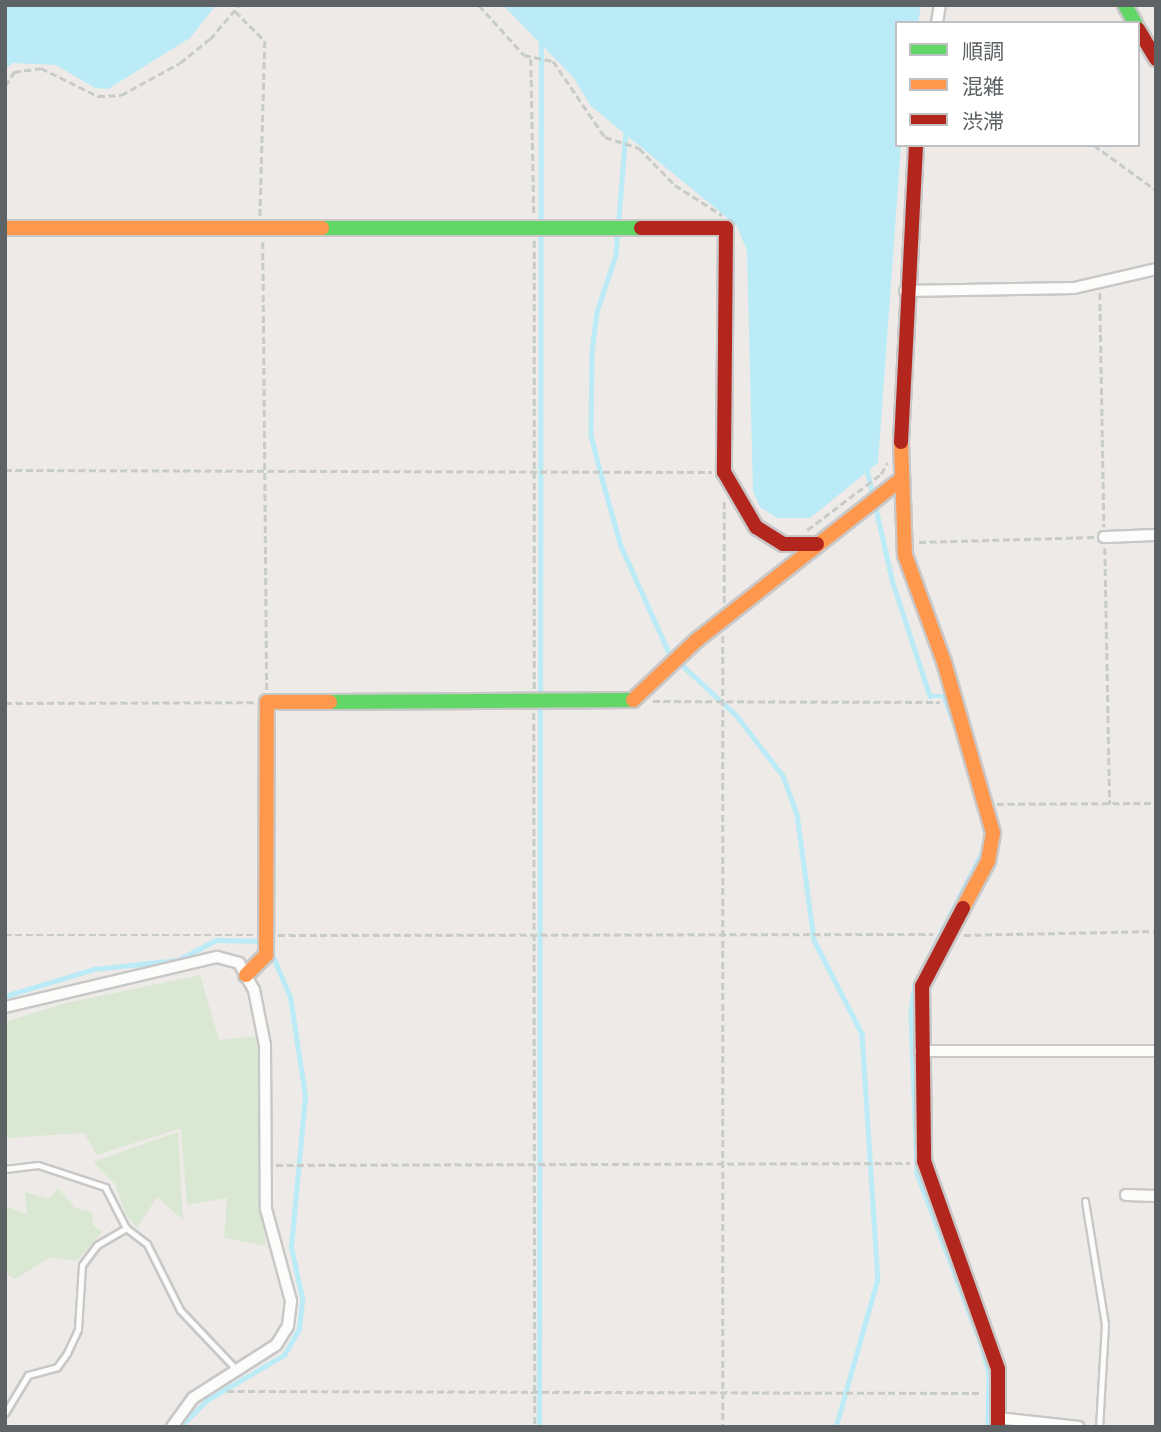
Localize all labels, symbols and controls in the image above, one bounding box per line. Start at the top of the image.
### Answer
legend [895,21,1140,147]
text: 順調 [962,38,1004,63]
text: 混雑 [962,73,1004,98]
text: 渋滞 [962,108,1004,133]

